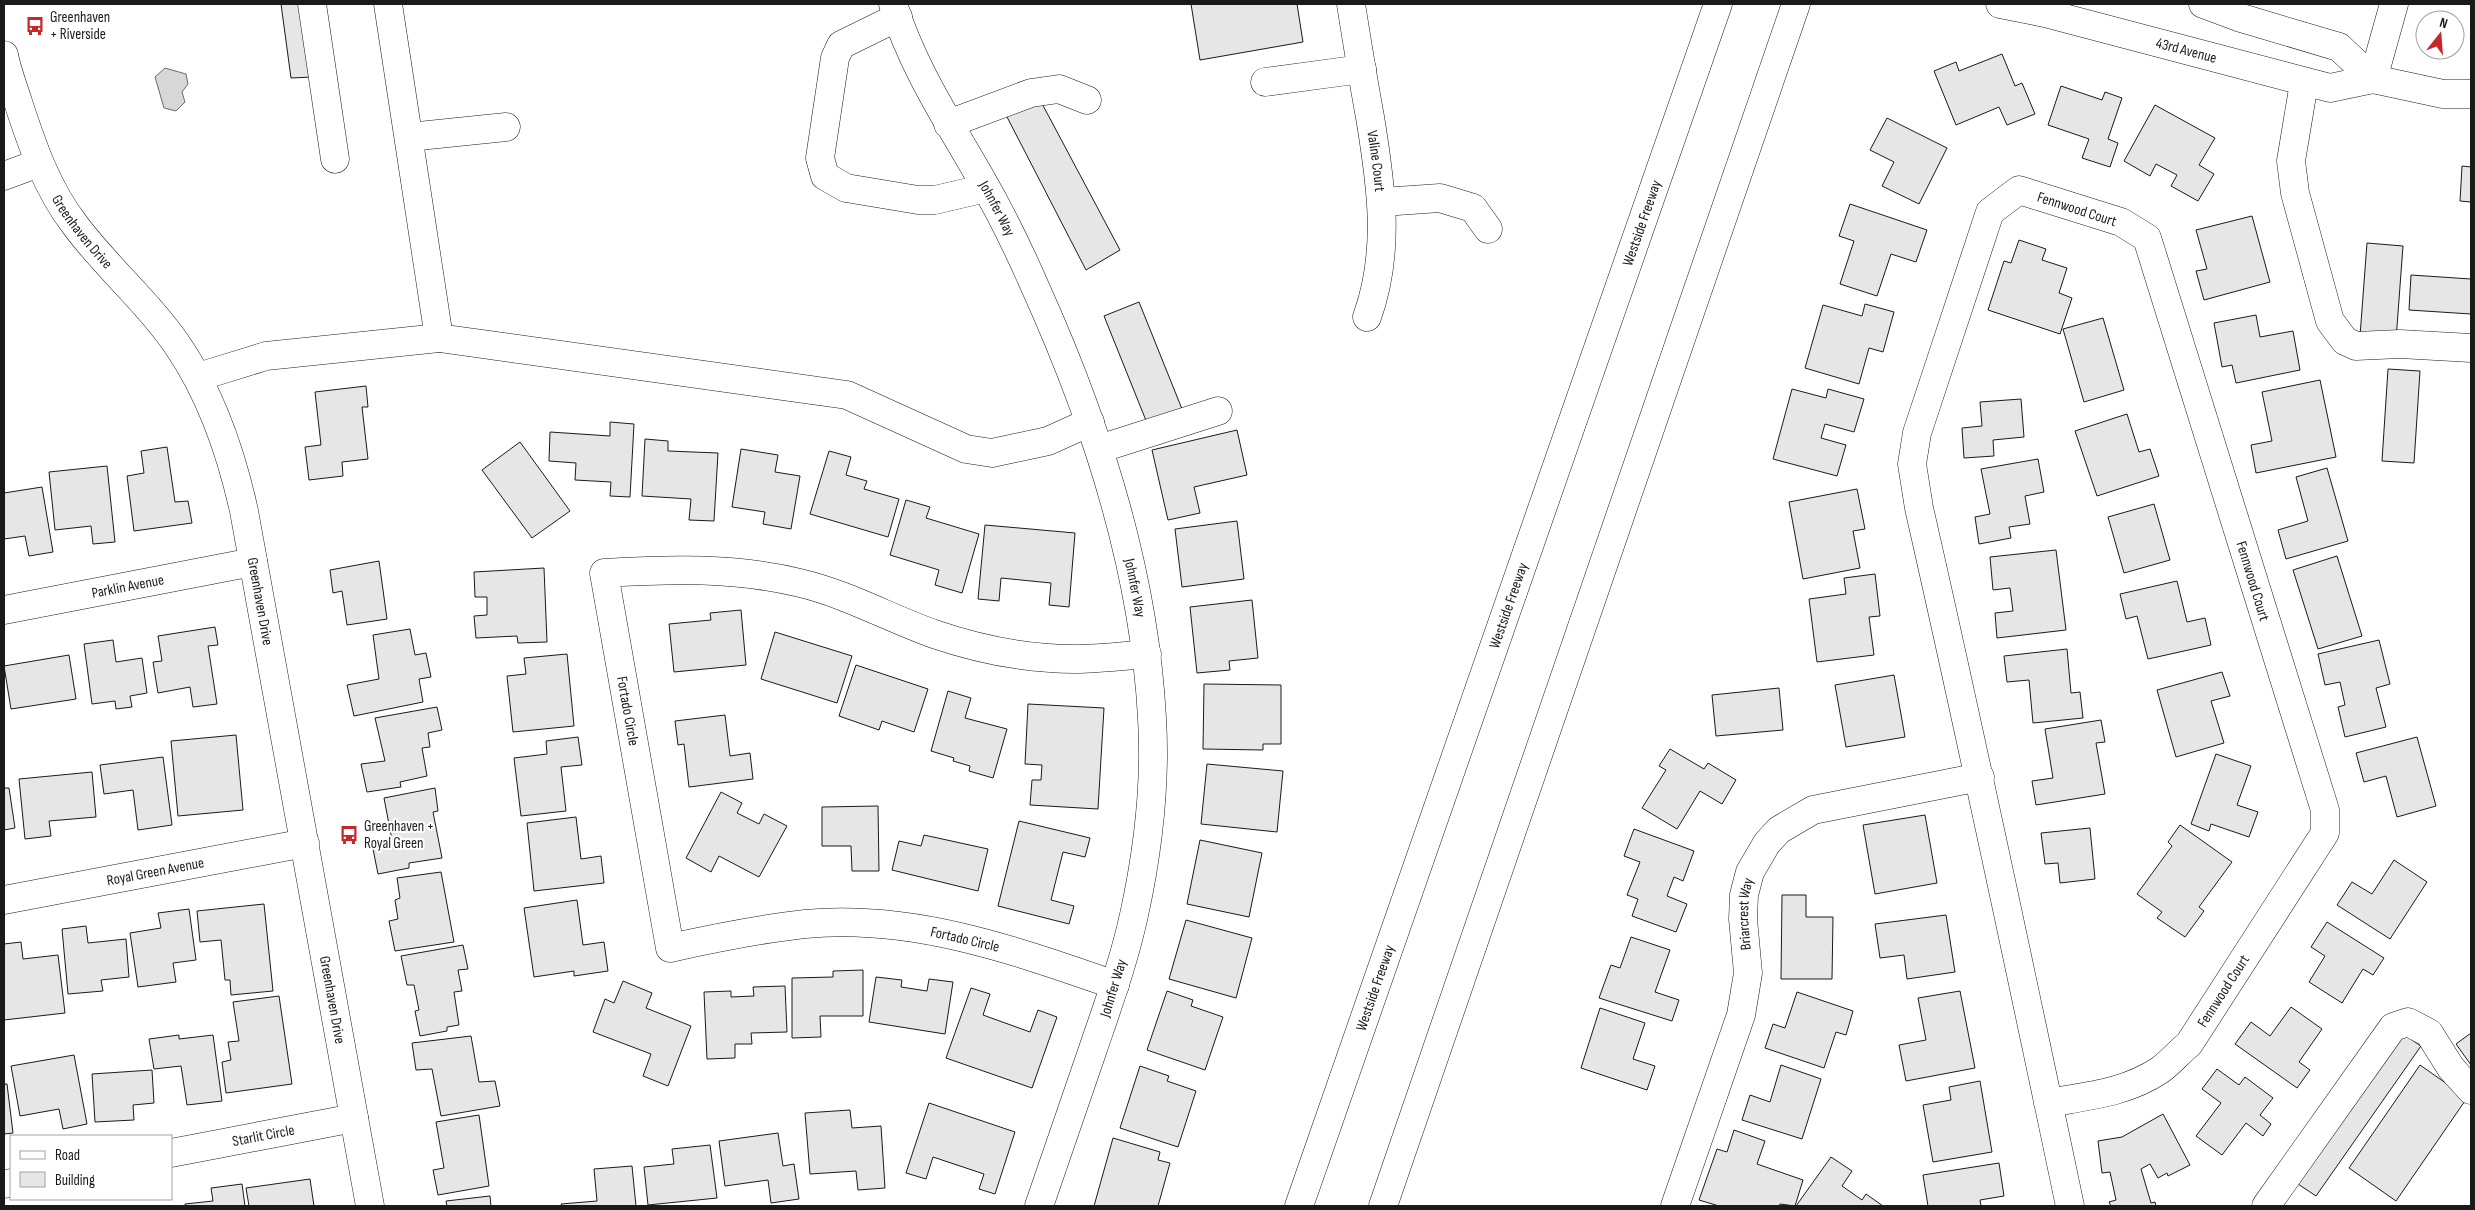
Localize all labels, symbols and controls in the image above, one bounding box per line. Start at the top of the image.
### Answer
place label: Greenhaven + Riverside [50,8,110,44]
north arrow [2415,10,2465,60]
text: N [2438,14,2450,32]
bus stop icon: Greenhaven + Riverside [24,15,46,37]
street label: 43rd Avenue [2154,34,2219,68]
street label: Valine Court [1362,129,1389,193]
street label: Johnfer Way [974,177,1019,240]
street label: Westside Freeway [1618,177,1666,269]
street label: Fennwood Court [2035,188,2119,231]
street label: Greenhaven Drive [47,191,117,273]
street label: Fennwood Court [2231,539,2274,624]
street label: Greenhaven Drive [243,556,277,647]
street label: Johnfer Way [1119,556,1150,619]
street label: Westside Freeway [1485,560,1533,651]
street label: Parklin Avenue [90,570,166,603]
street label: Fortado Circle [612,675,643,747]
place label: Greenhaven + Royal Green [364,817,434,853]
bus stop icon: Greenhaven + Royal Green [338,824,360,846]
street label: Royal Green Avenue [105,853,206,890]
street label: Briarcrest Way [1734,876,1758,951]
street label: Fortado Circle [929,922,1001,957]
street label: Westside Freeway [1352,942,1399,1034]
street label: Fennwood Court [2193,951,2254,1031]
street label: Greenhaven Drive [315,955,349,1045]
street label: Johnfer Way [1095,957,1131,1020]
street label: Starlit Circle [231,1121,296,1151]
legend [10,1135,172,1200]
text: Road [55,1146,80,1165]
text: Building [55,1171,95,1190]

